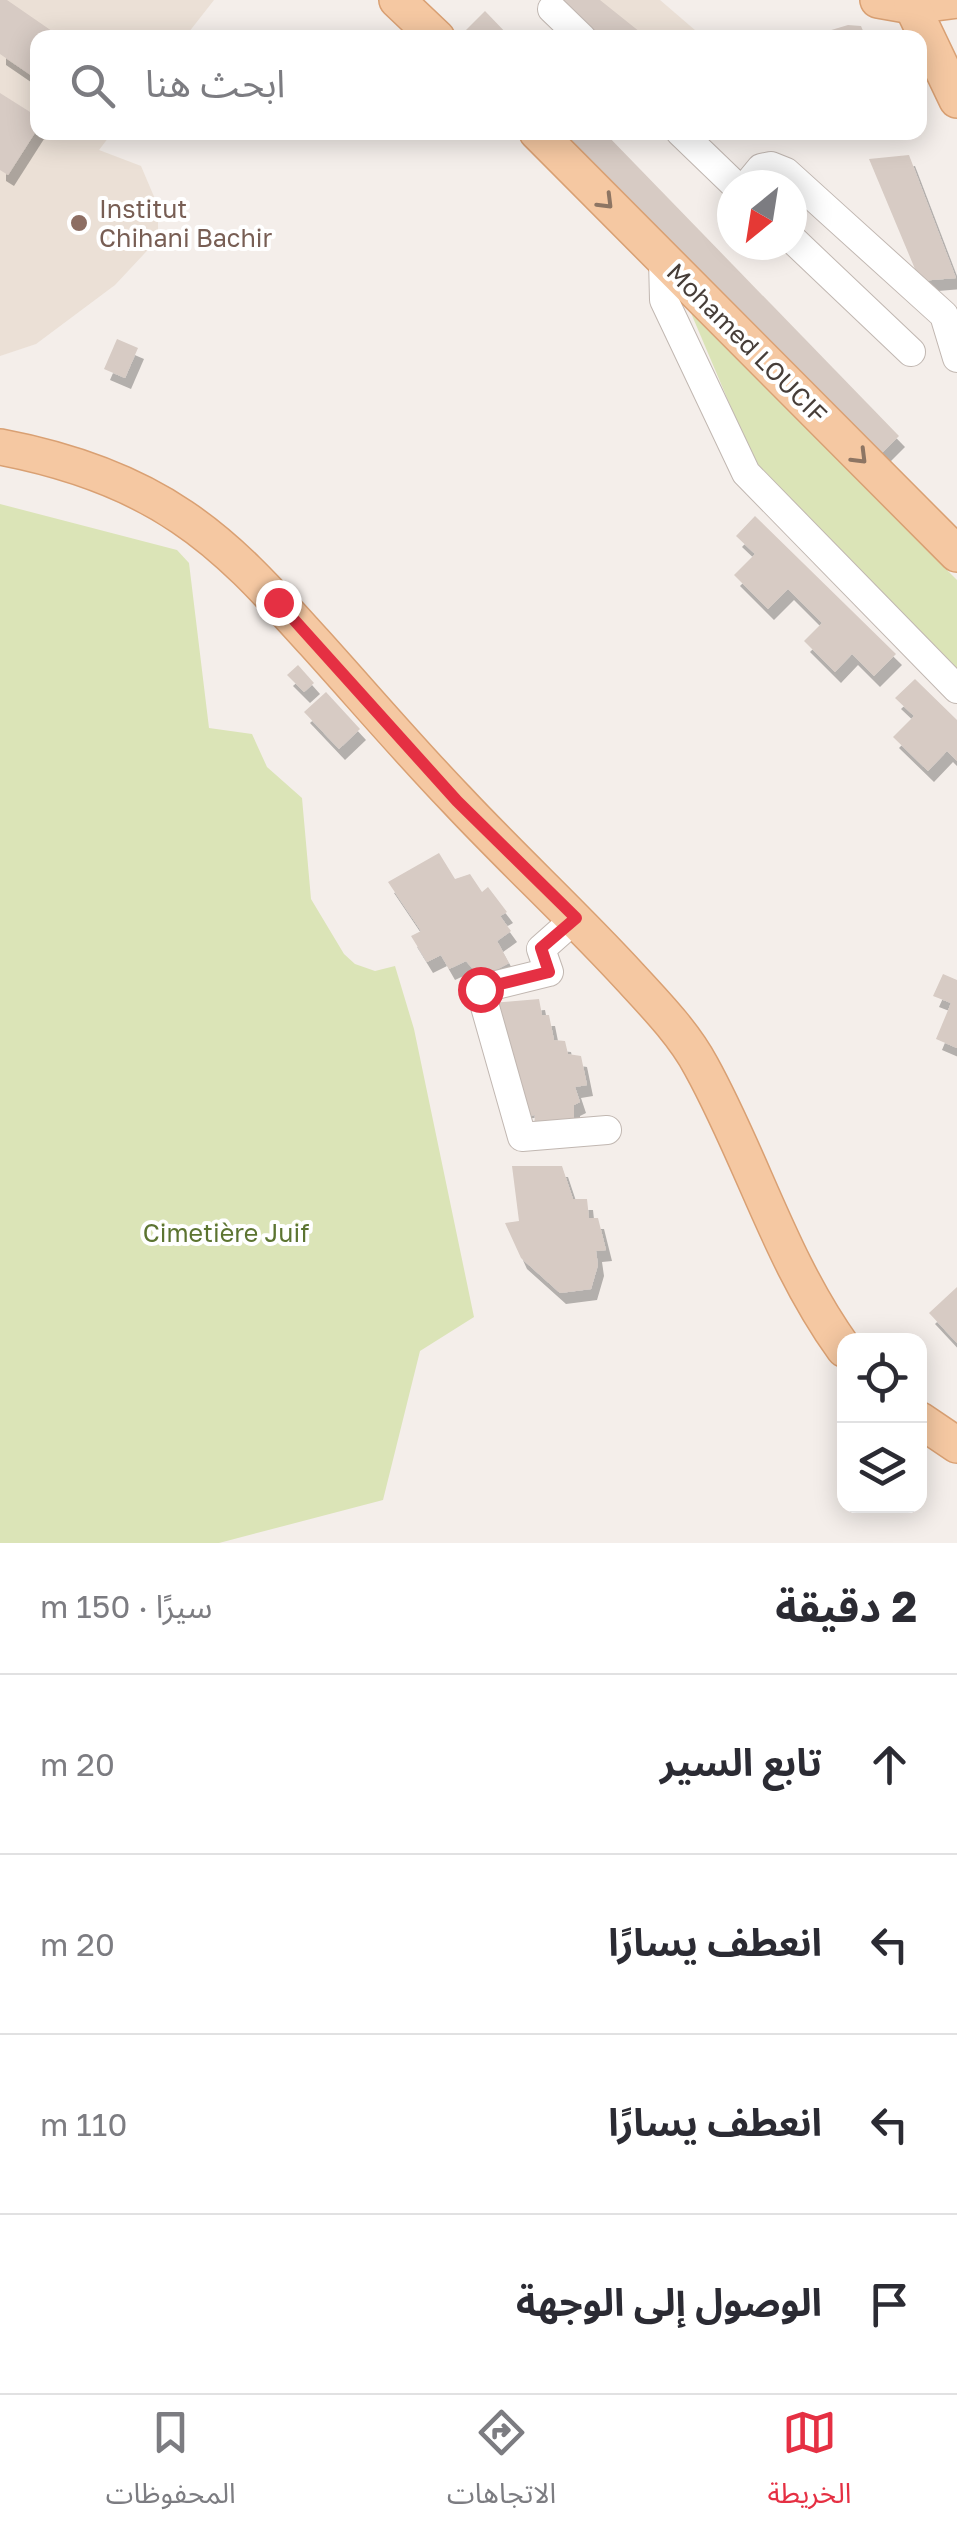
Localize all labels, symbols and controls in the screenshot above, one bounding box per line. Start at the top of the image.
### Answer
search box [30,30,927,140]
icon: search [65,58,120,113]
text: ابحث هنا [145,60,285,105]
north arrow [717,170,807,260]
one-way arrow [594,190,612,208]
place label: Institut Chihani Bachir [99,193,272,253]
marker: Institut Chihani Bachir [68,212,90,234]
street label: Mohamed LOUCIF [661,256,834,429]
one-way arrow [849,445,867,463]
route end [256,580,302,626]
route start [458,967,504,1013]
park label: Cimetière Juif [143,1217,309,1248]
map controls [837,1333,927,1513]
button: locate [837,1333,927,1423]
button: layers [837,1423,927,1513]
text: 2 دقيقة [775,1581,917,1631]
text: سيرًا · 150 m [40,1587,212,1625]
icon: ahead [862,1737,917,1792]
text: تابع السير [660,1739,822,1784]
text: 20 m [40,1745,115,1783]
icon: left [862,1917,917,1972]
text: انعطف يسارًا [608,1919,822,1964]
text: 20 m [40,1925,115,1963]
icon: left [862,2097,917,2152]
text: انعطف يسارًا [608,2099,822,2144]
text: 110 m [40,2105,127,2143]
icon: arrive [862,2277,917,2332]
text: الوصول إلى الوجهة [516,2279,822,2324]
tab: المحفوظات [106,2405,236,2524]
tab: الاتجاهات [447,2405,556,2524]
tab: الخريطة [767,2405,851,2524]

